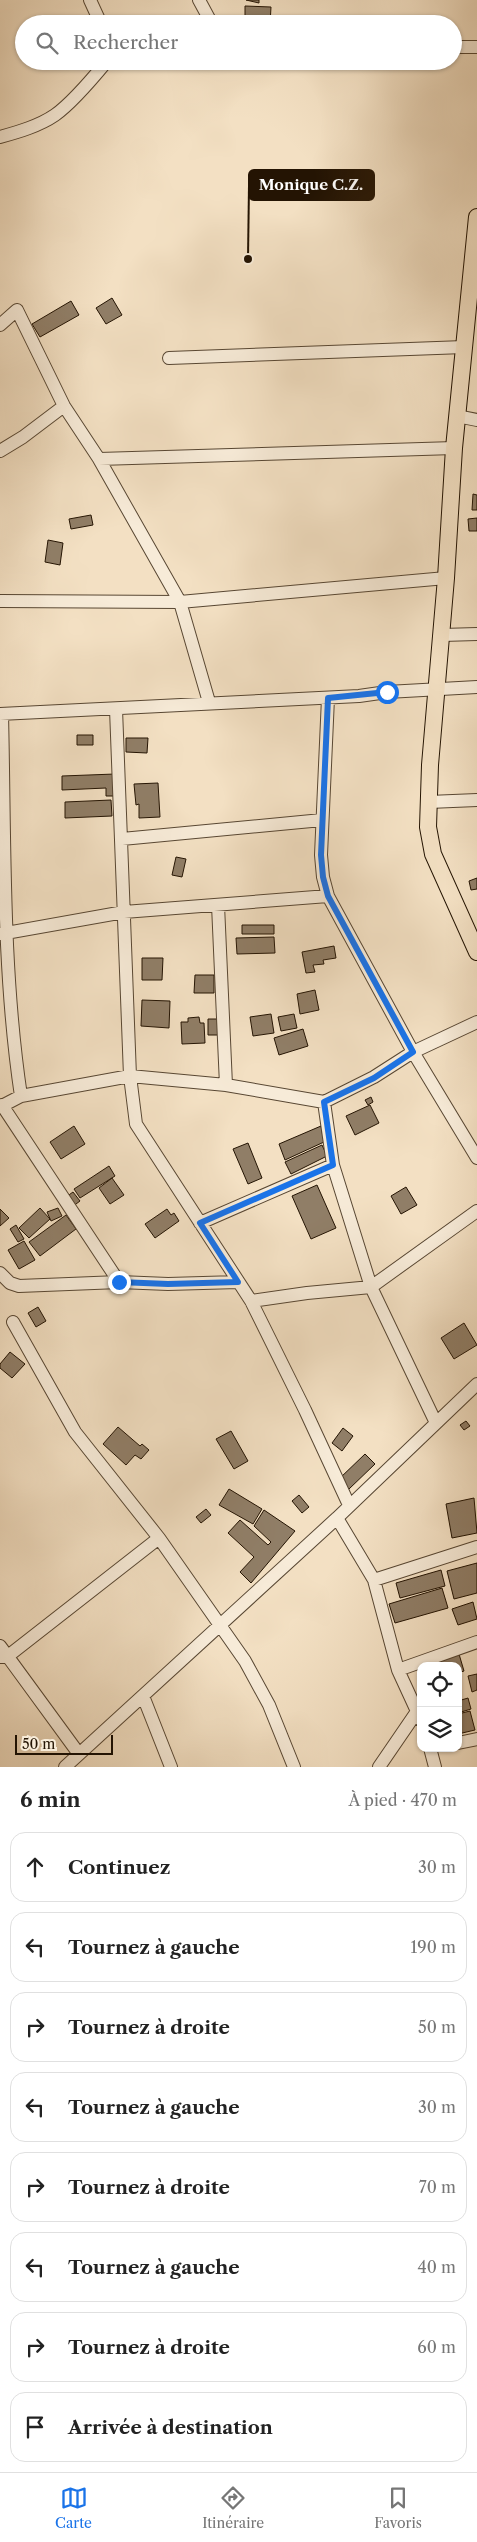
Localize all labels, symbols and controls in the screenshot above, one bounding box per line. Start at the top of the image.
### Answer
search box [15,15,462,70]
icon: search [33,29,61,57]
text: Rechercher [73,31,178,54]
callout: Monique C.Z. [249,170,374,200]
text: Monique C.Z. [259,175,363,194]
route start [376,681,399,704]
route end [108,1271,131,1294]
map controls [417,1662,462,1752]
button: locate [417,1662,462,1707]
button: layers [417,1707,462,1752]
scale bar [15,1732,112,1755]
text: 50 m [22,1735,55,1753]
text: 6 min [20,1787,81,1812]
text: À pied · 470 m [349,1790,457,1810]
icon: ahead [21,1853,49,1881]
text: Continuez [68,1856,170,1879]
text: 30 m [418,1857,456,1877]
icon: left [21,1933,49,1961]
text: Tournez à gauche [68,1936,240,1959]
text: 190 m [411,1937,456,1957]
icon: right [21,2013,49,2041]
text: Tournez à droite [68,2016,230,2039]
text: 50 m [418,2017,456,2037]
icon: left [21,2093,49,2121]
text: Tournez à gauche [68,2096,240,2119]
text: 30 m [418,2097,456,2117]
icon: right [21,2173,49,2201]
text: Tournez à droite [68,2176,230,2199]
text: 70 m [419,2177,456,2197]
icon: left [21,2253,49,2281]
text: Tournez à gauche [68,2256,240,2279]
text: 40 m [417,2257,456,2277]
icon: right [21,2333,49,2361]
text: Tournez à droite [68,2336,230,2359]
text: 60 m [417,2337,456,2357]
icon: arrive [21,2413,49,2441]
text: Arrivée à destination [68,2416,273,2439]
tab: Carte [55,2484,92,2532]
tab: Itinéraire [202,2484,264,2532]
tab: Favoris [374,2484,422,2532]

